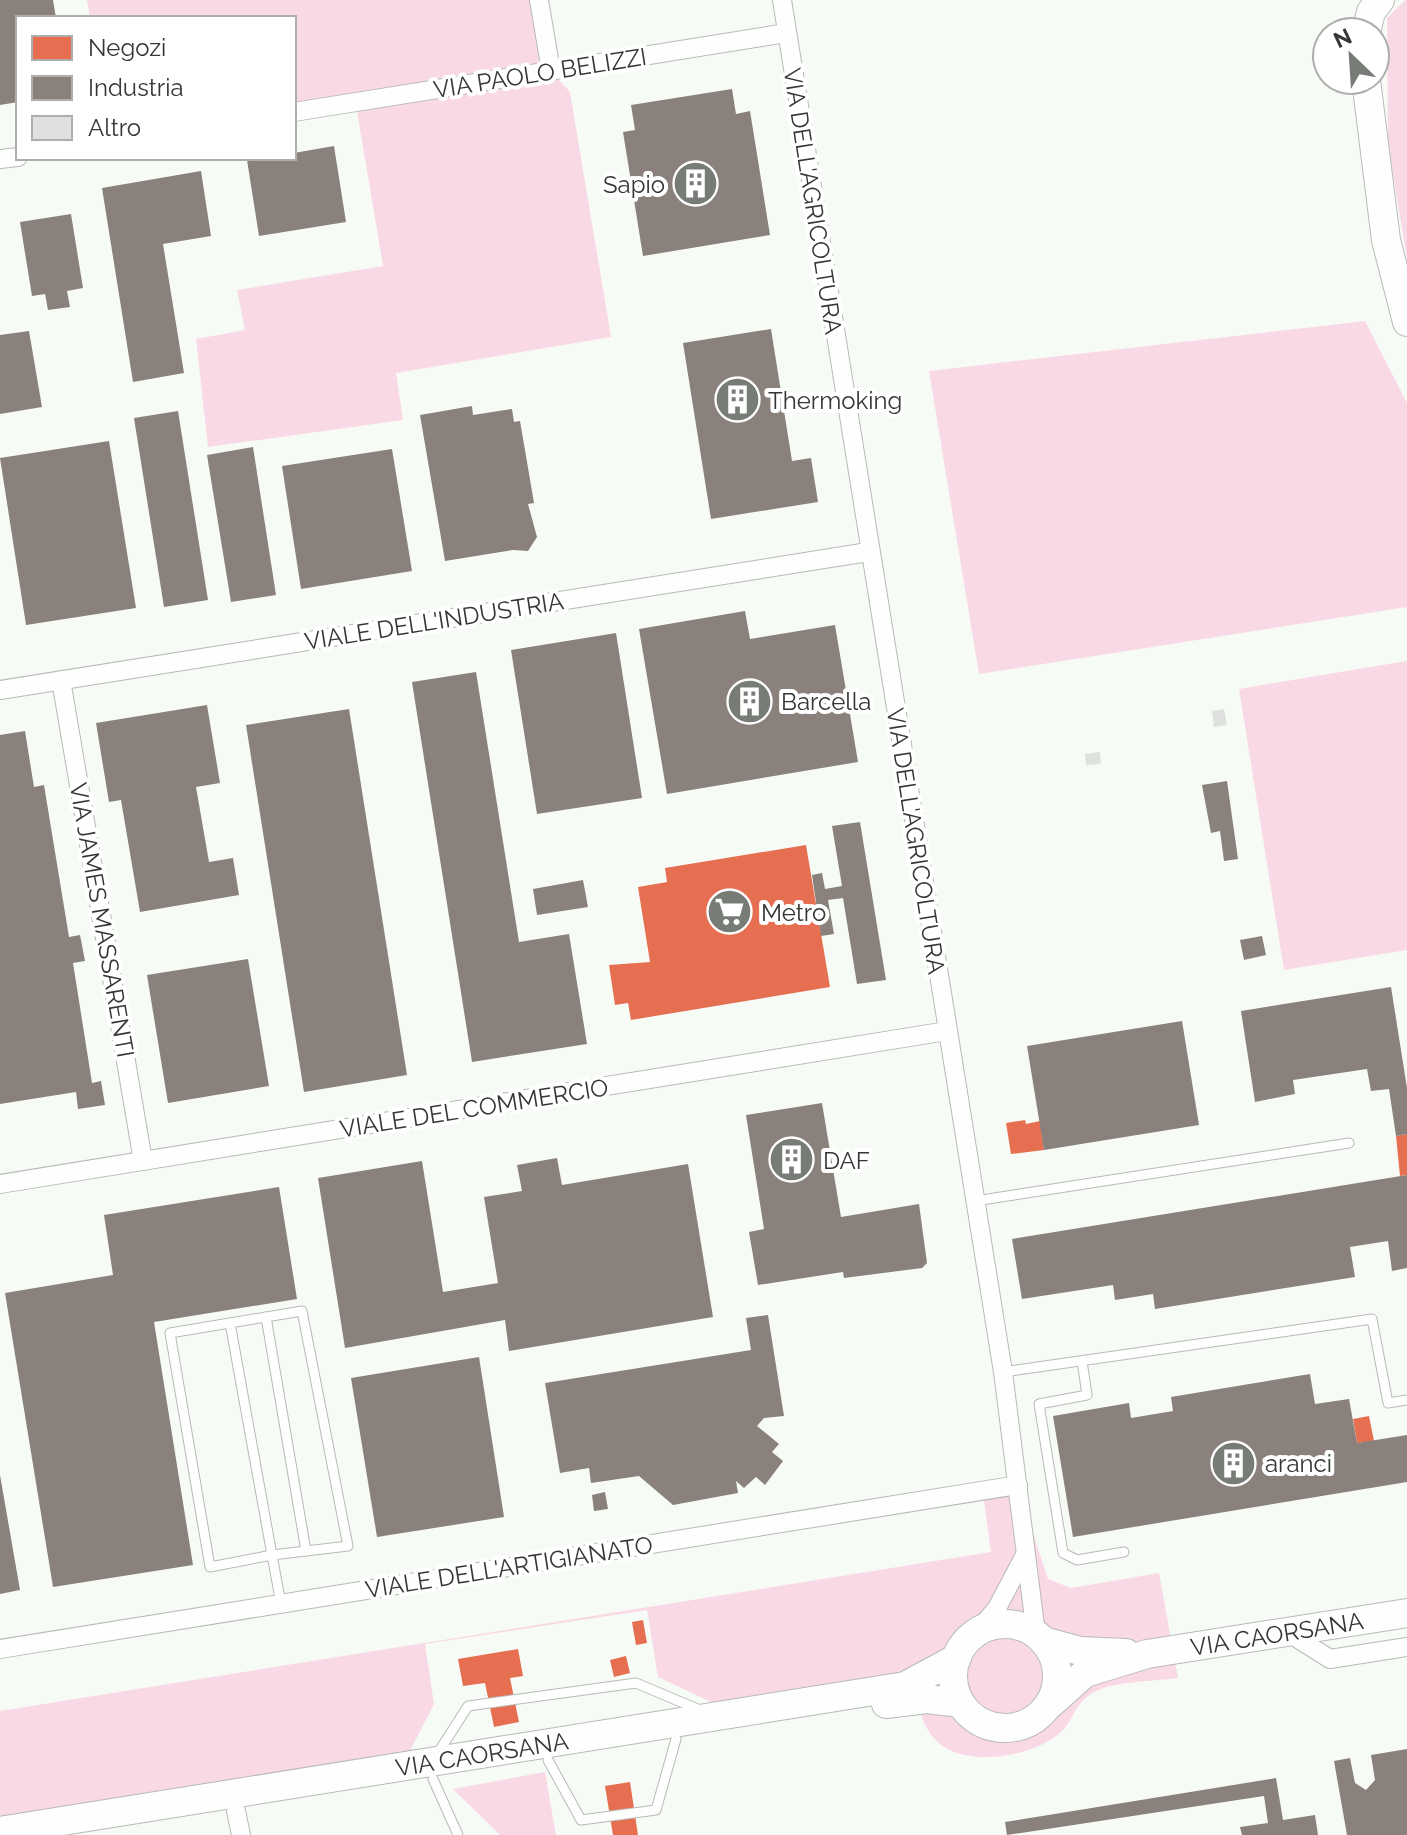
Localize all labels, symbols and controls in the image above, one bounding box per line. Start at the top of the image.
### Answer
legend [16,16,296,160]
north arrow [1311,16,1391,96]
text: N [1329,23,1356,53]
text: Negozi [88,33,166,62]
street label: VIA PAOLO BELIZZI [431,42,649,104]
street label: VIA DELL'AGRICOLTURA [778,66,848,336]
text: Industria [88,73,184,102]
text: Altro [88,113,141,142]
building icon: Sapio [672,160,720,208]
place label: Sapio [603,170,665,199]
building icon: Thermoking [713,376,761,424]
place label: Thermoking [768,386,902,415]
street label: VIALE DELL'INDUSTRIA [302,586,566,656]
building icon: Barcella [726,677,774,725]
place label: Barcella [781,687,871,716]
street label: VIA DELL'AGRICOLTURA [881,706,951,976]
street label: VIA JAMES MASSARENTI [64,780,140,1060]
supermarket icon: Metro [706,888,754,936]
place label: Metro [761,898,826,927]
street label: VIALE DEL COMMERCIO [338,1072,610,1144]
building icon: DAF [768,1136,816,1184]
place label: DAF [823,1146,870,1175]
building icon: aranci [1210,1439,1258,1487]
place label: aranci [1265,1449,1332,1478]
street label: VIALE DELL'ARTIGIANATO [363,1530,655,1604]
street label: VIA CAORSANA [1188,1606,1365,1661]
street label: VIA CAORSANA [393,1726,570,1782]

